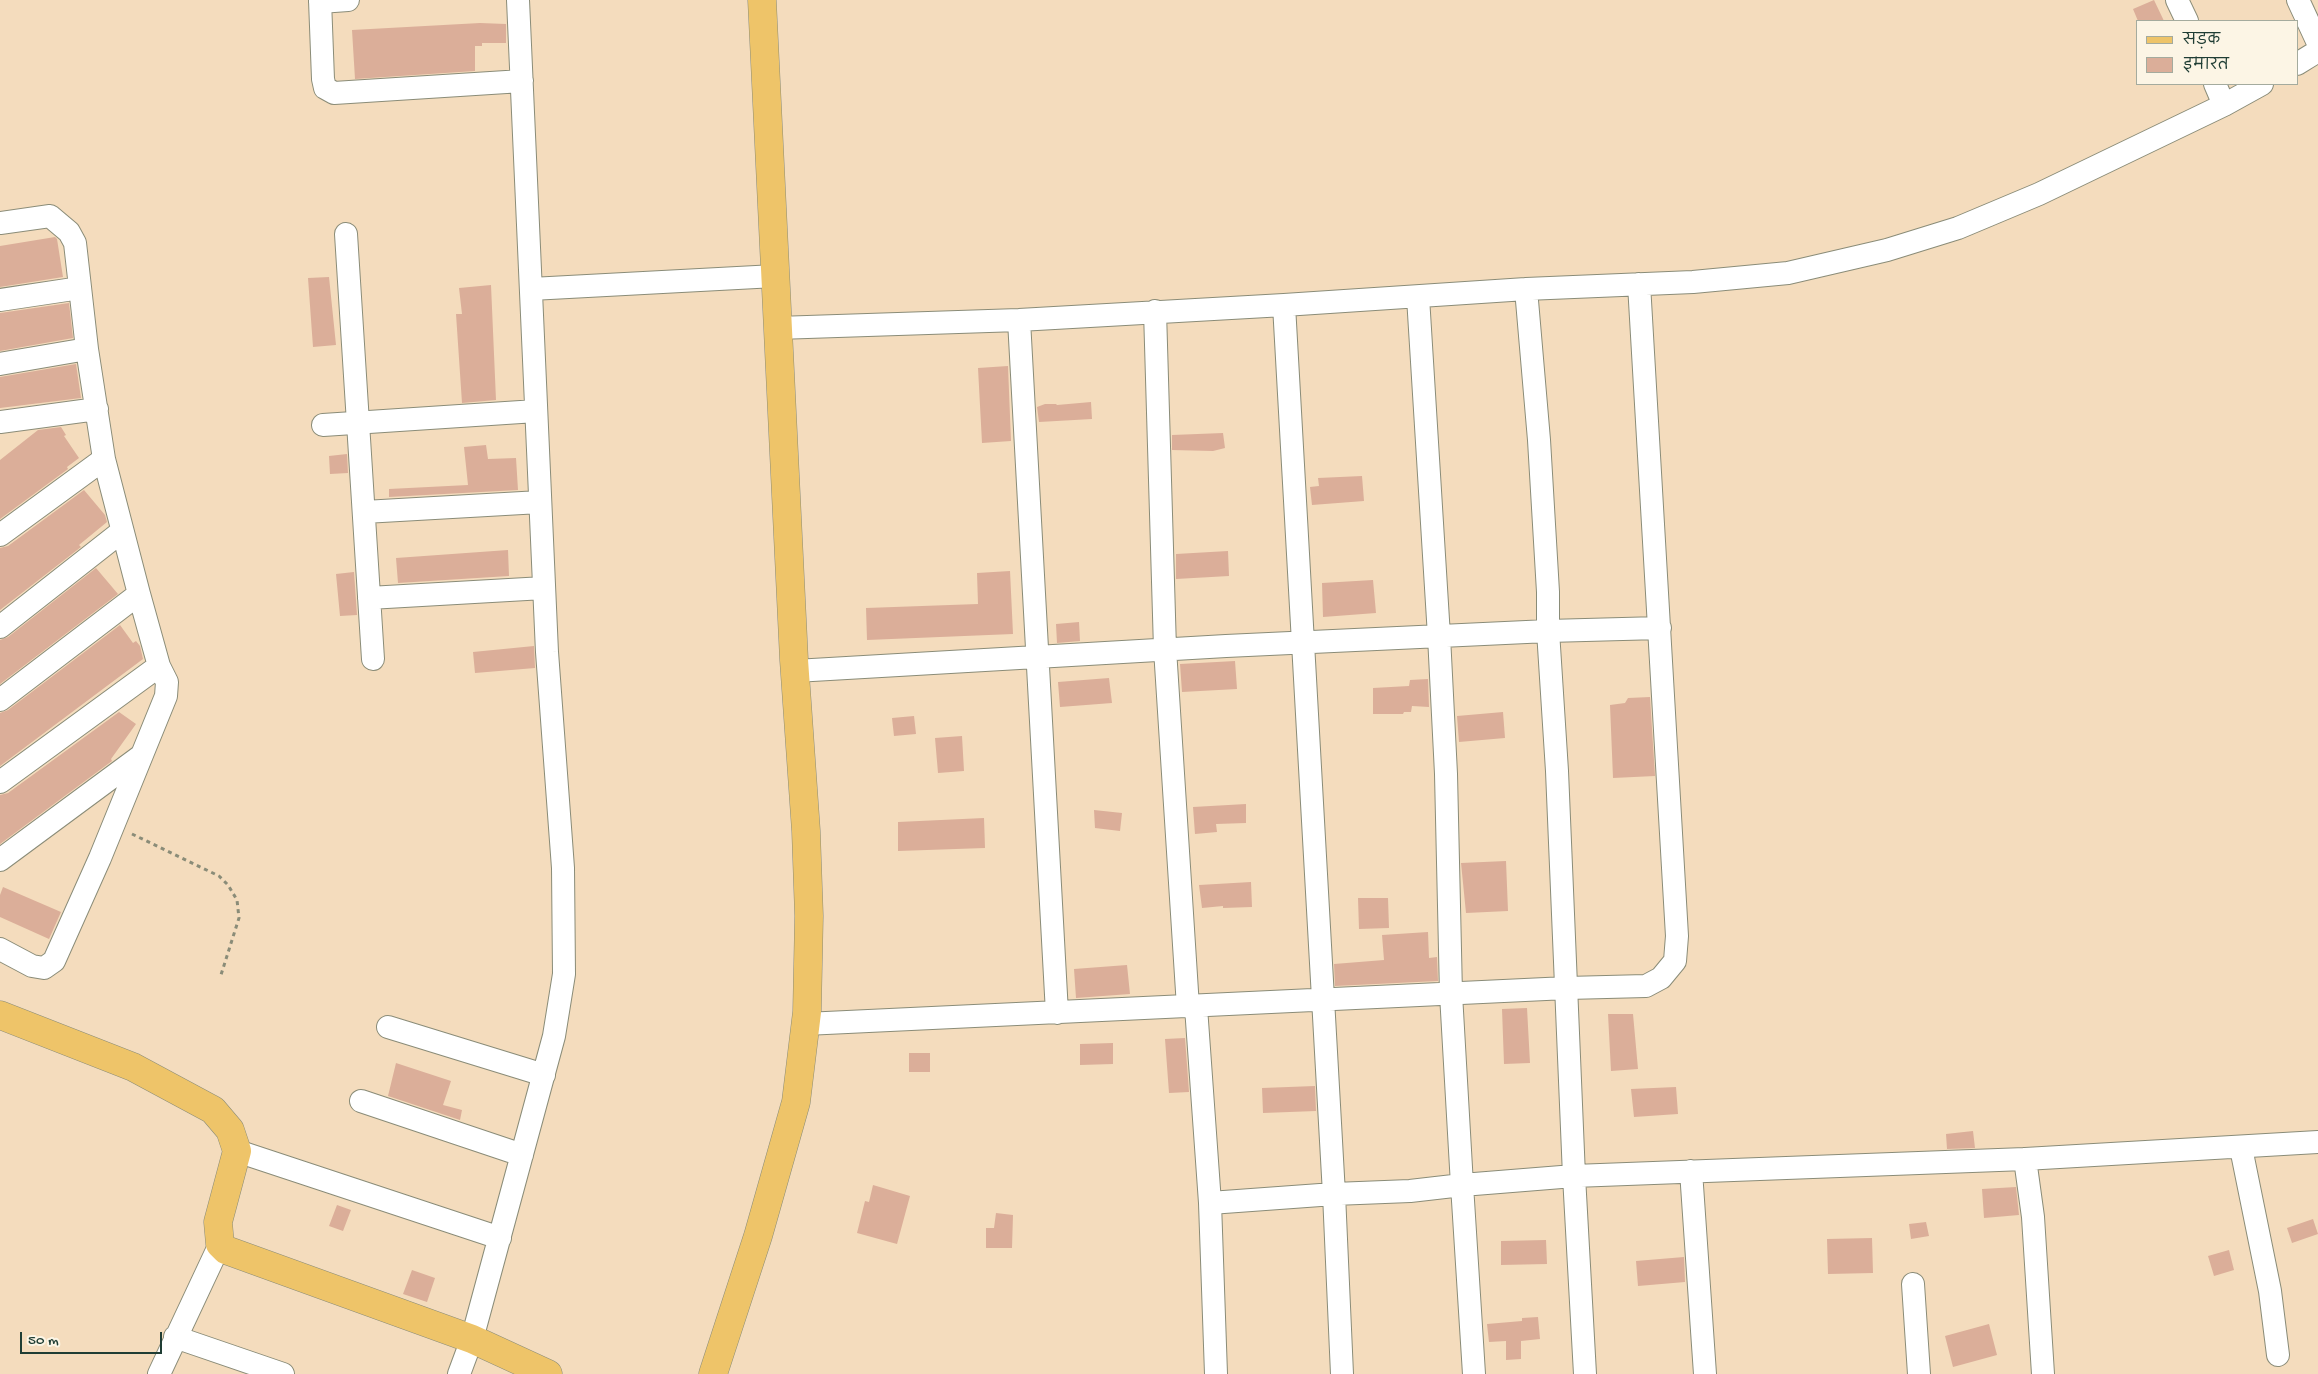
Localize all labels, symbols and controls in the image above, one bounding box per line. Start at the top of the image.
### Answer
legend [2136,20,2298,85]
text: सड़क [2183,32,2220,50]
text: इमारत [2183,57,2229,75]
scale bar [22,1322,165,1354]
text: 50 m [28,1332,59,1350]

